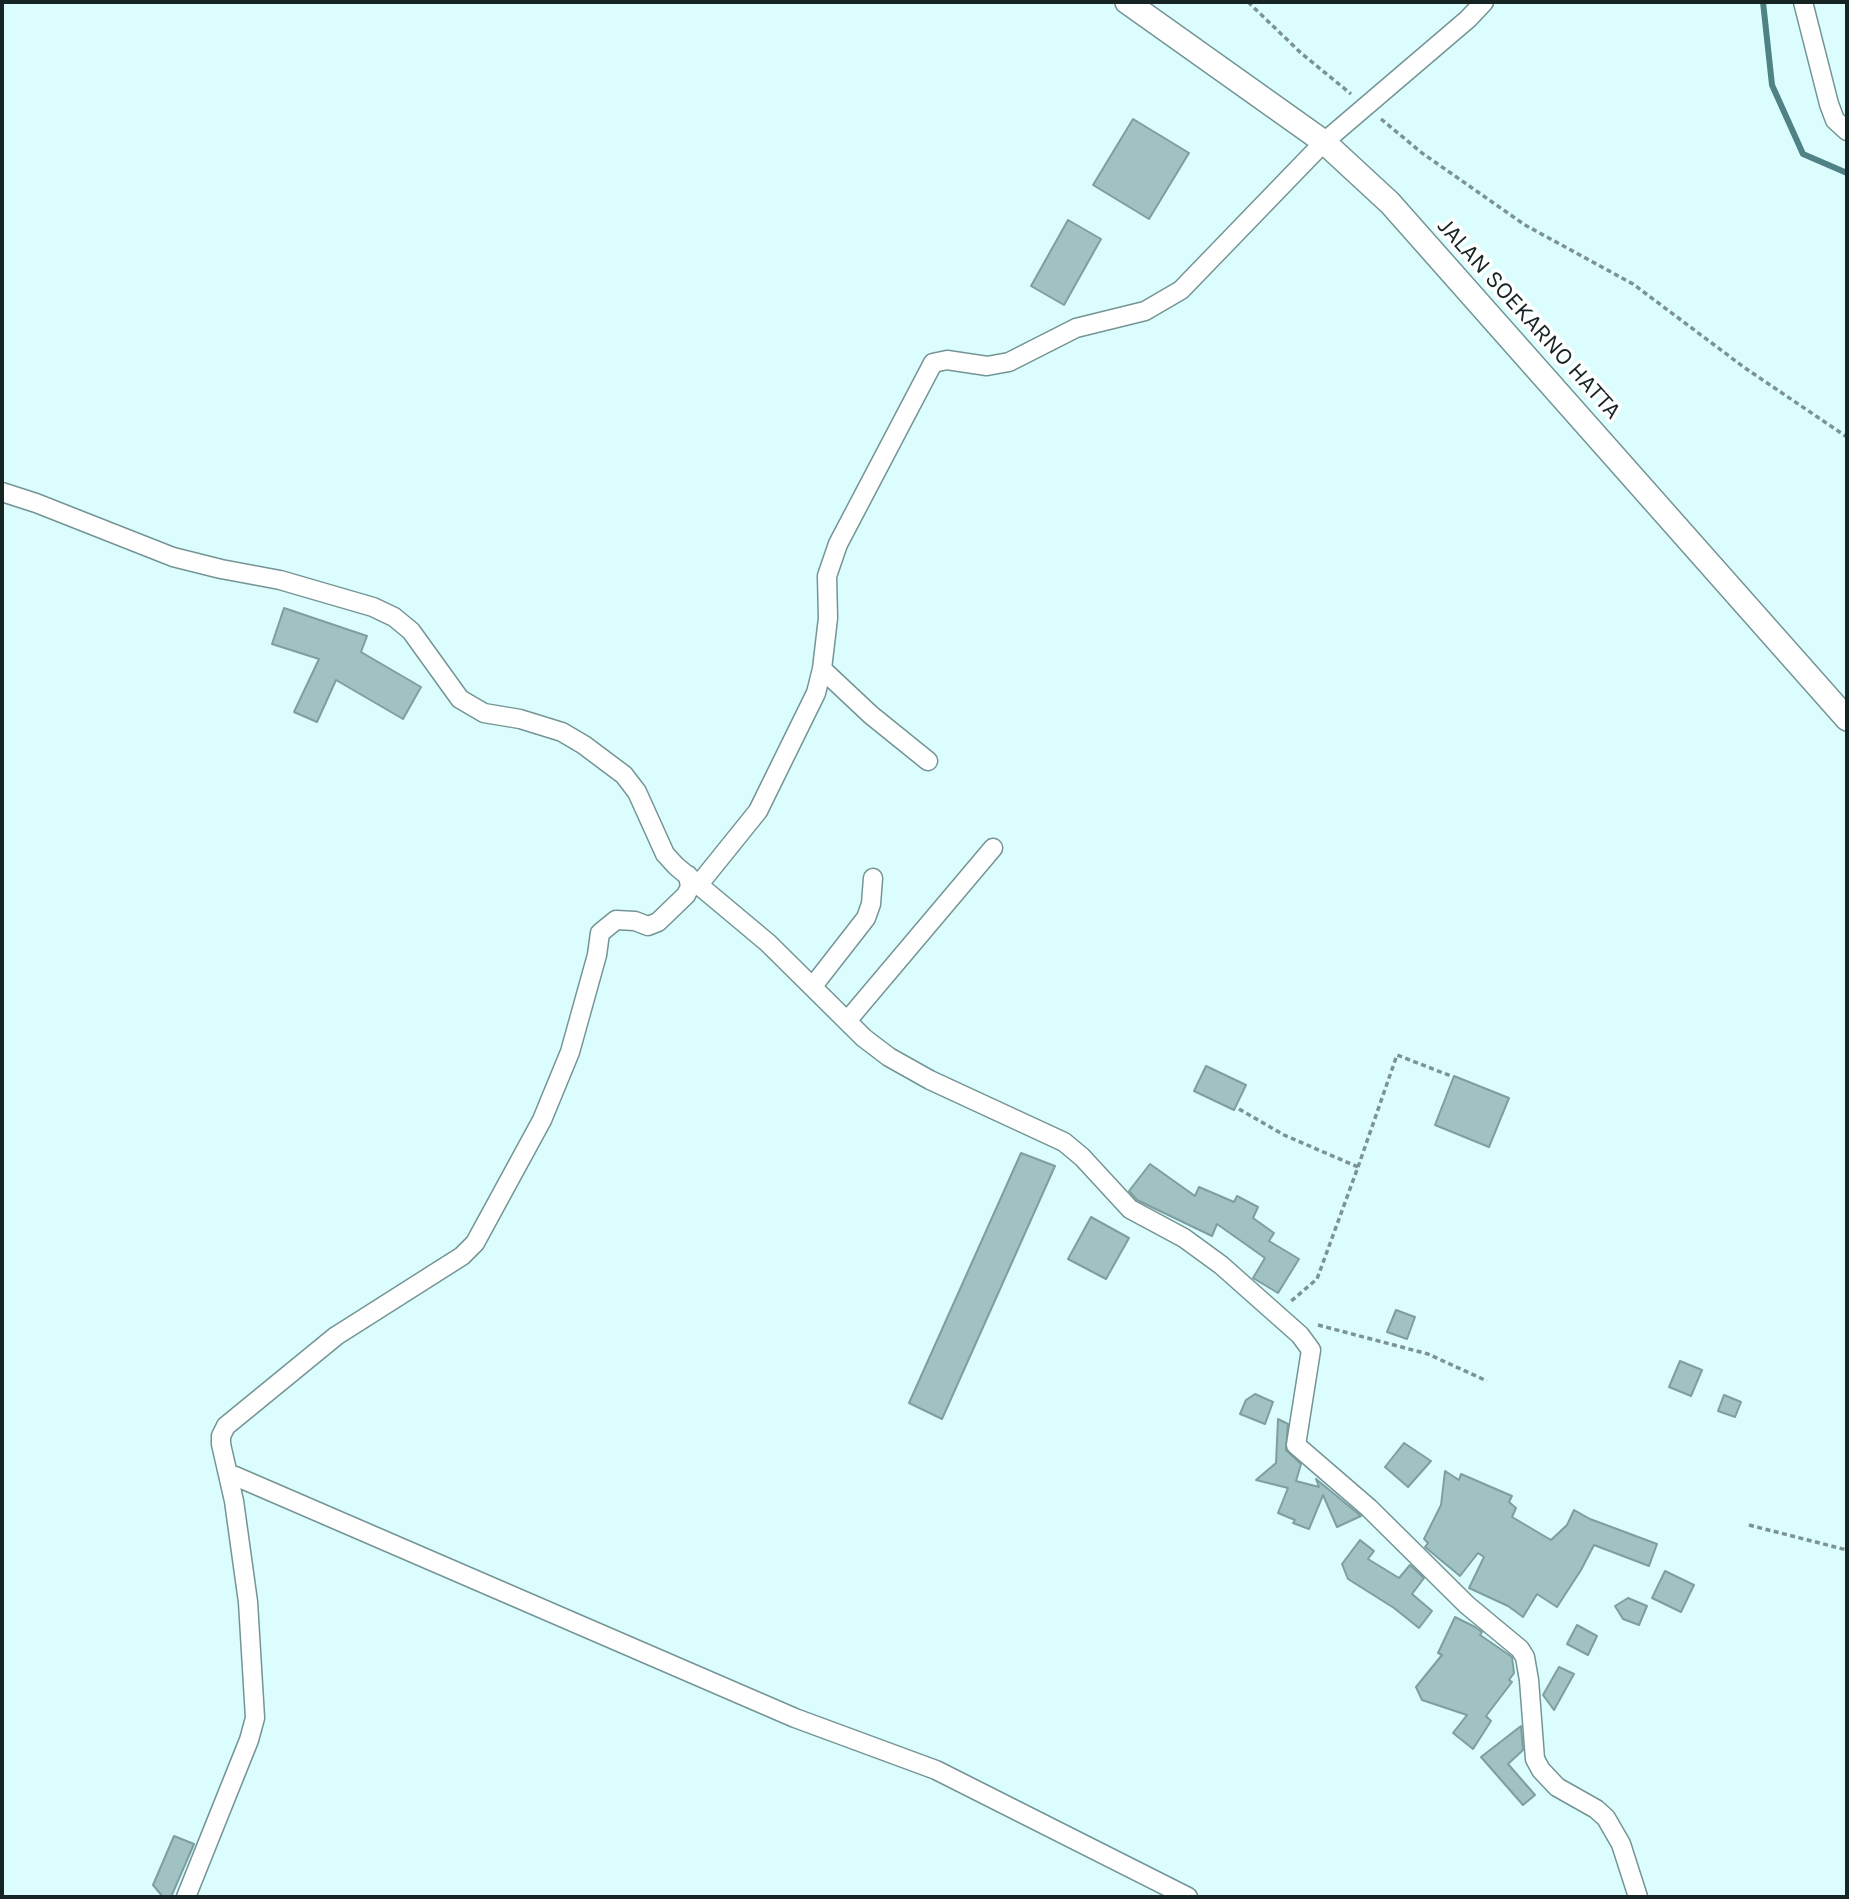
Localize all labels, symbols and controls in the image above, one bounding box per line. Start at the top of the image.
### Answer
street label: JALAN SOEKARNO HATTA [1431,213,1627,425]

